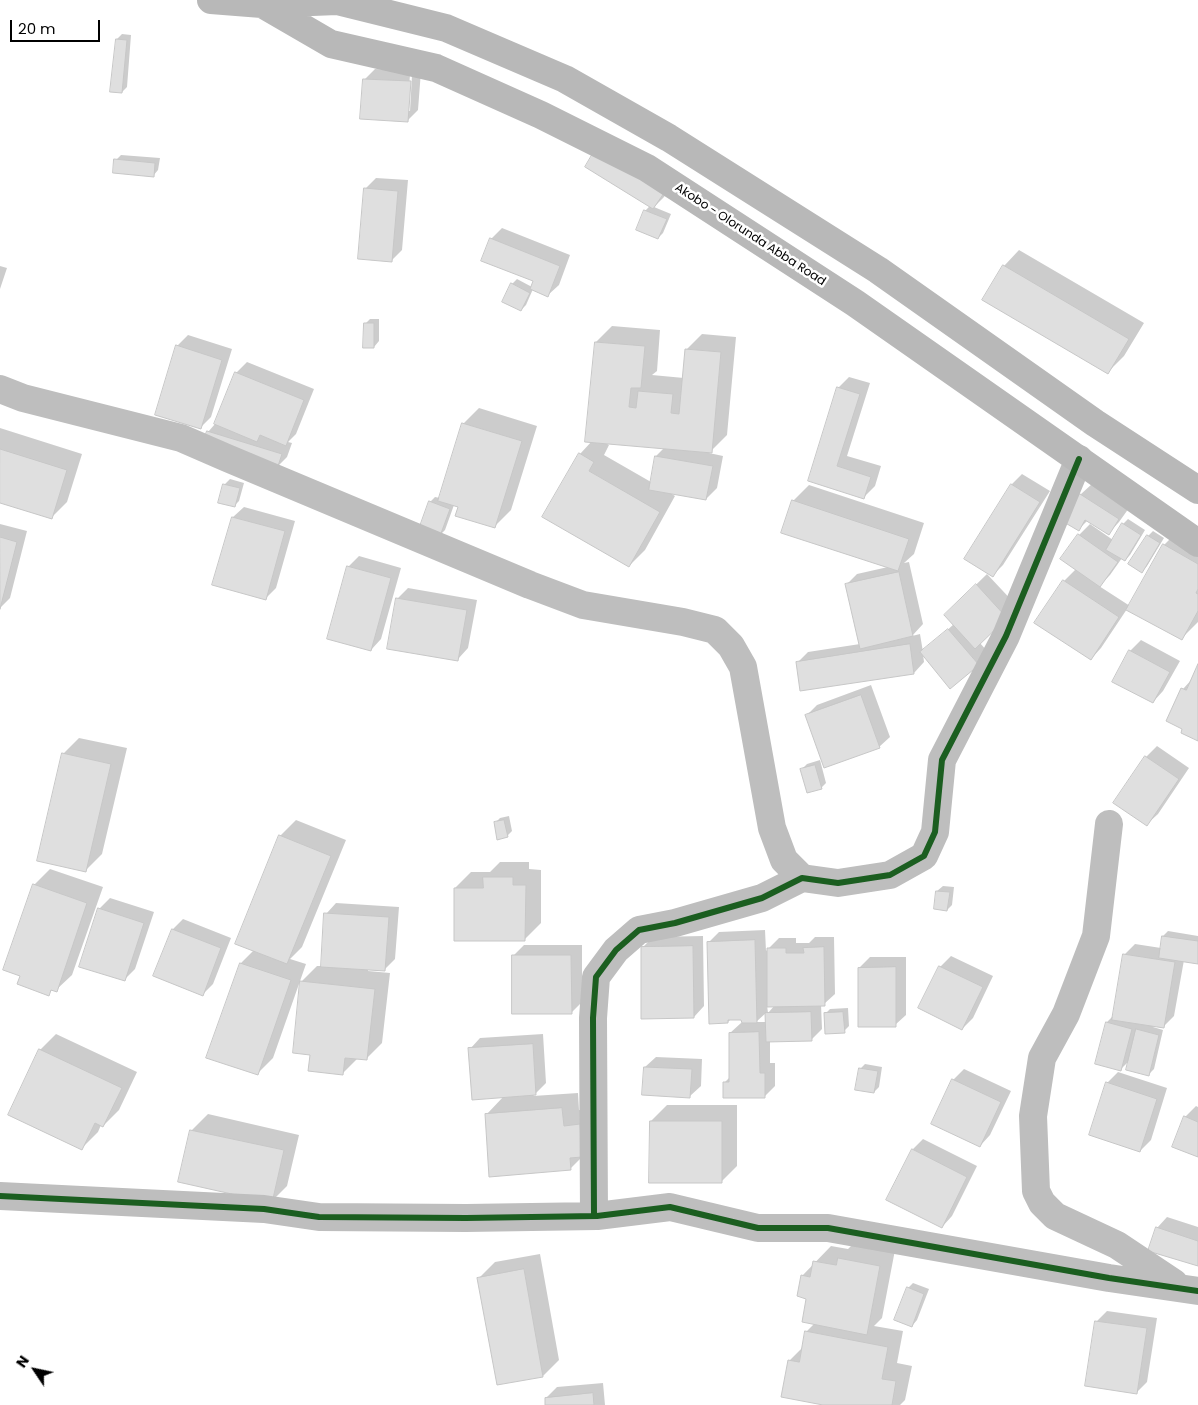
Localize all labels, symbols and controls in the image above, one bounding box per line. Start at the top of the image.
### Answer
scale bar [12,10,102,42]
text: 20 m [18,18,56,39]
street label: Akobo - Olorunda Abba Road [672,181,828,289]
north arrow [10,1345,60,1395]
text: N [11,1352,34,1372]

